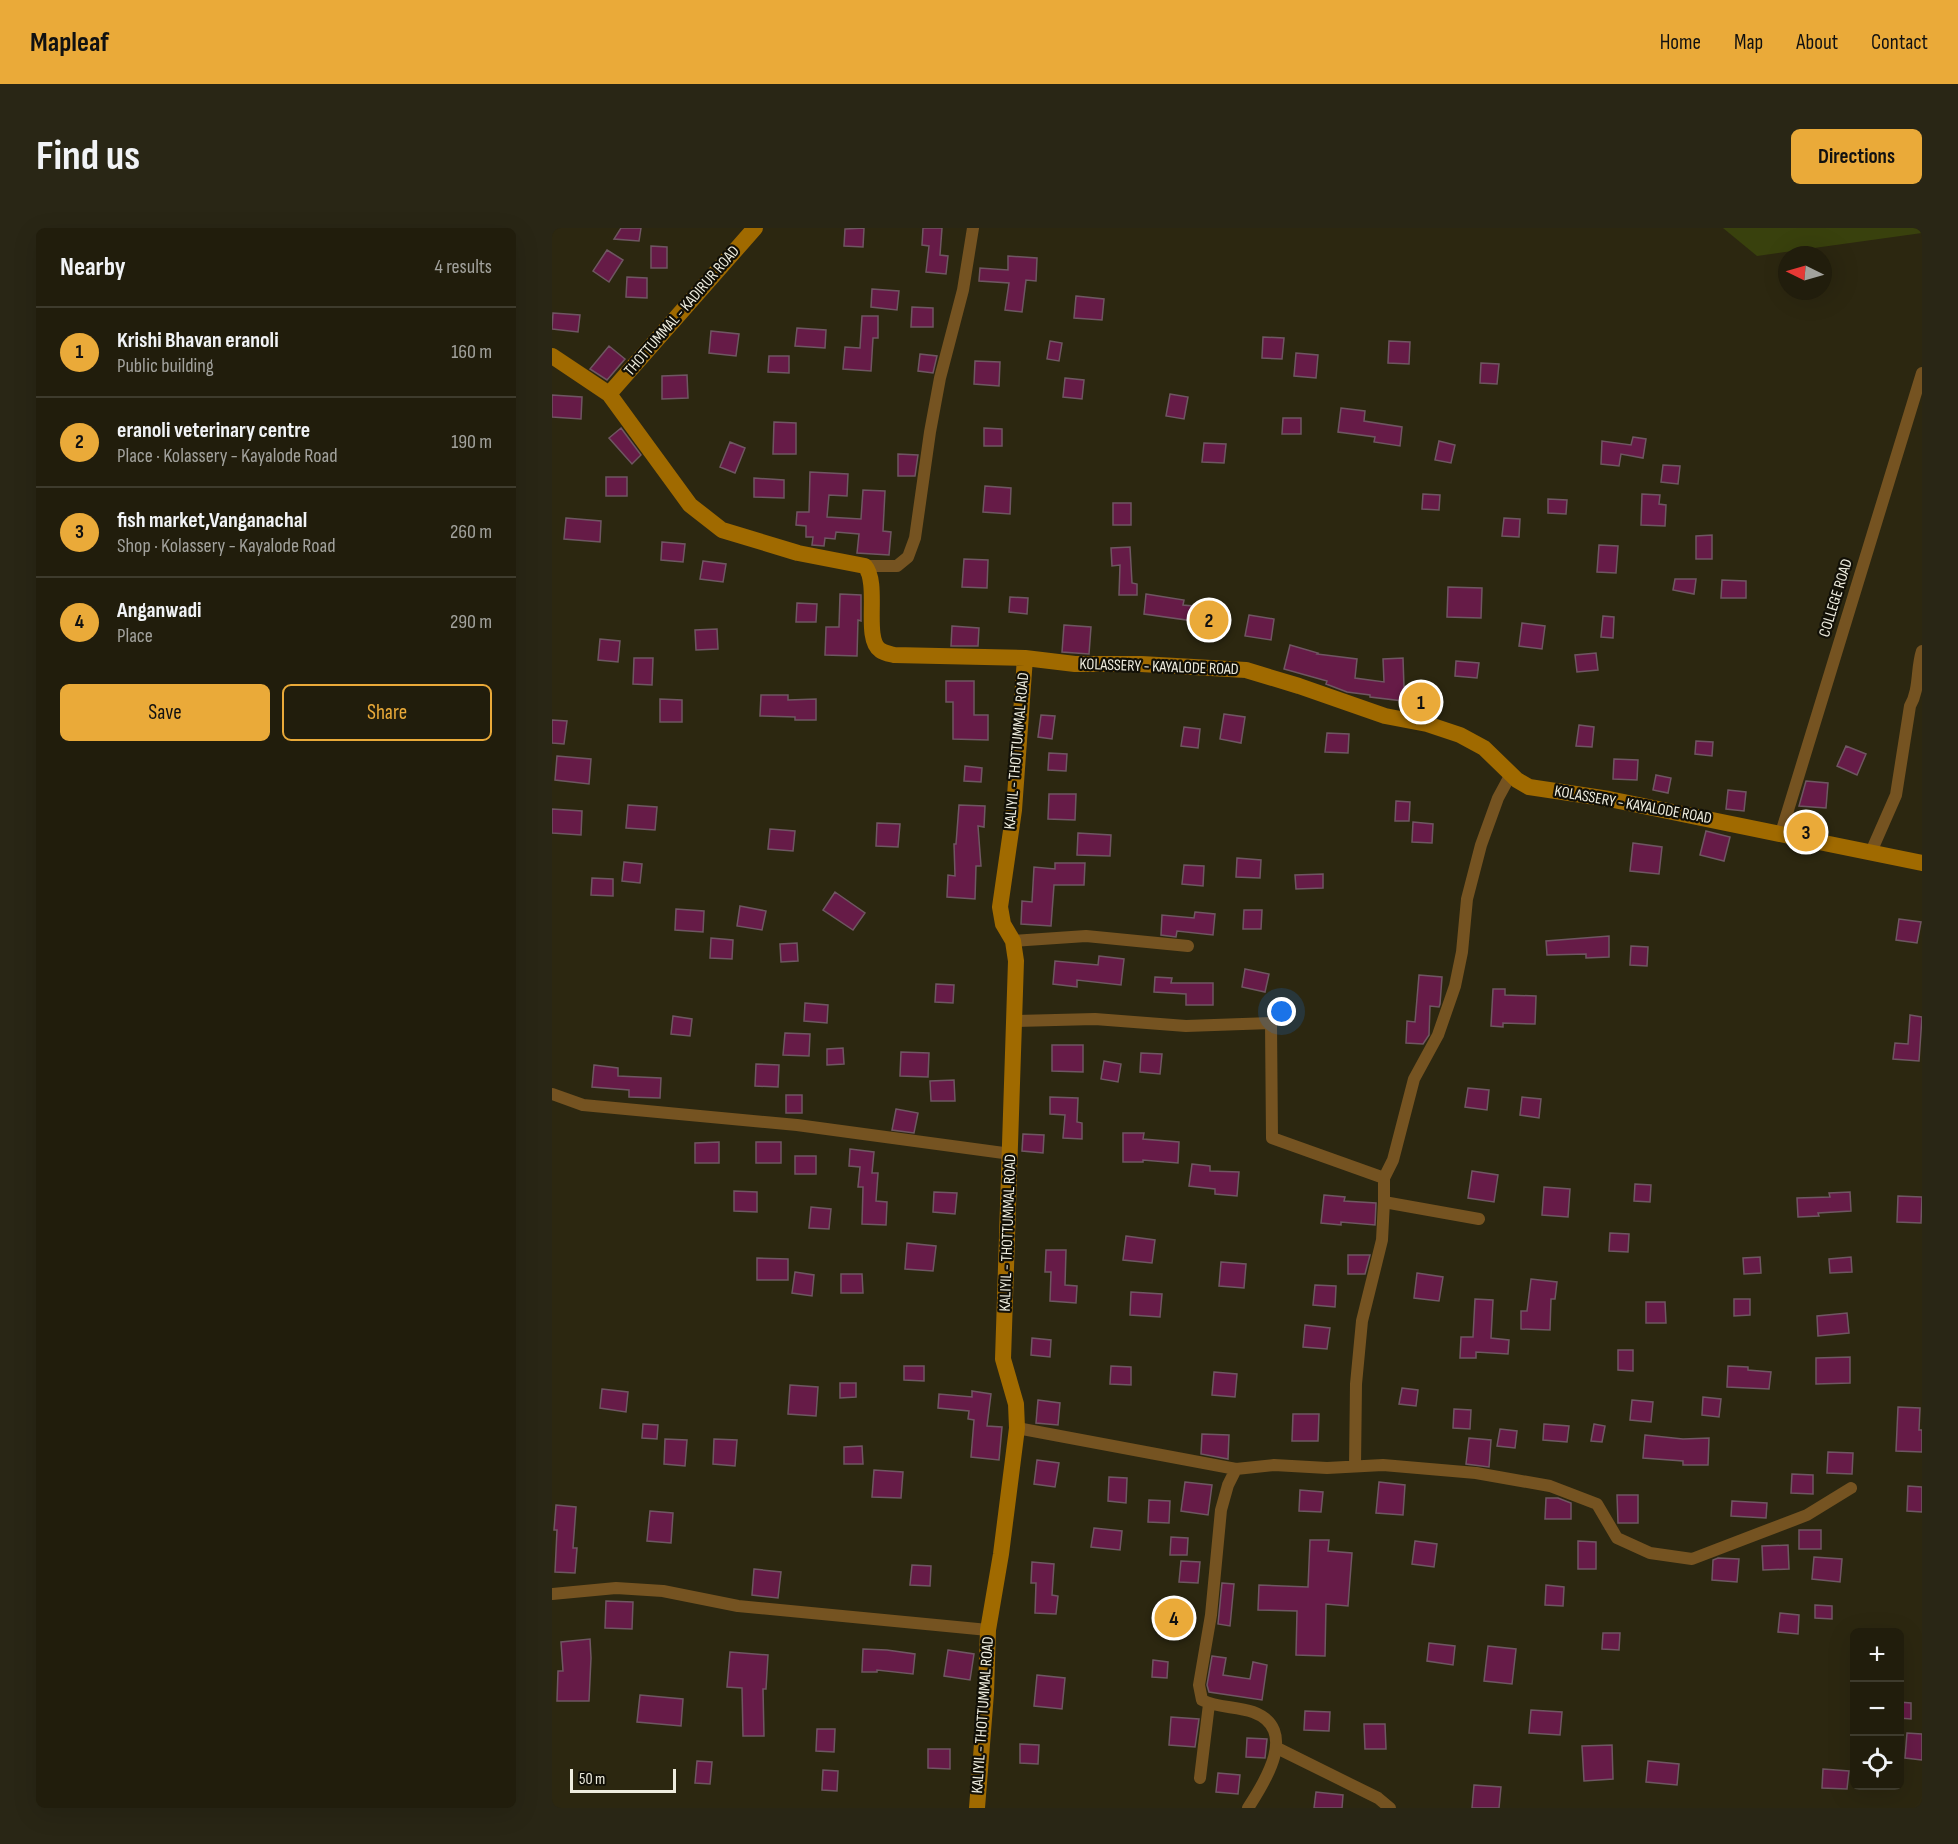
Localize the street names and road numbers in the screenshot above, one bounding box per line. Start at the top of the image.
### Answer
street label: THOTTUMMAL - KADIRUR ROAD [620,242,744,380]
street label: COLLEGE ROAD [1815,557,1857,639]
street label: KOLASSERY - KAYALODE ROAD [1079,655,1239,679]
street label: KALIYIL - THOTTUMMAL ROAD [1001,672,1033,830]
street label: KOLASSERY - KAYALODE ROAD [1553,782,1713,828]
street label: KALIYIL - THOTTUMMAL ROAD [996,1154,1020,1312]
street label: KALIYIL - THOTTUMMAL ROAD [968,1636,998,1794]

